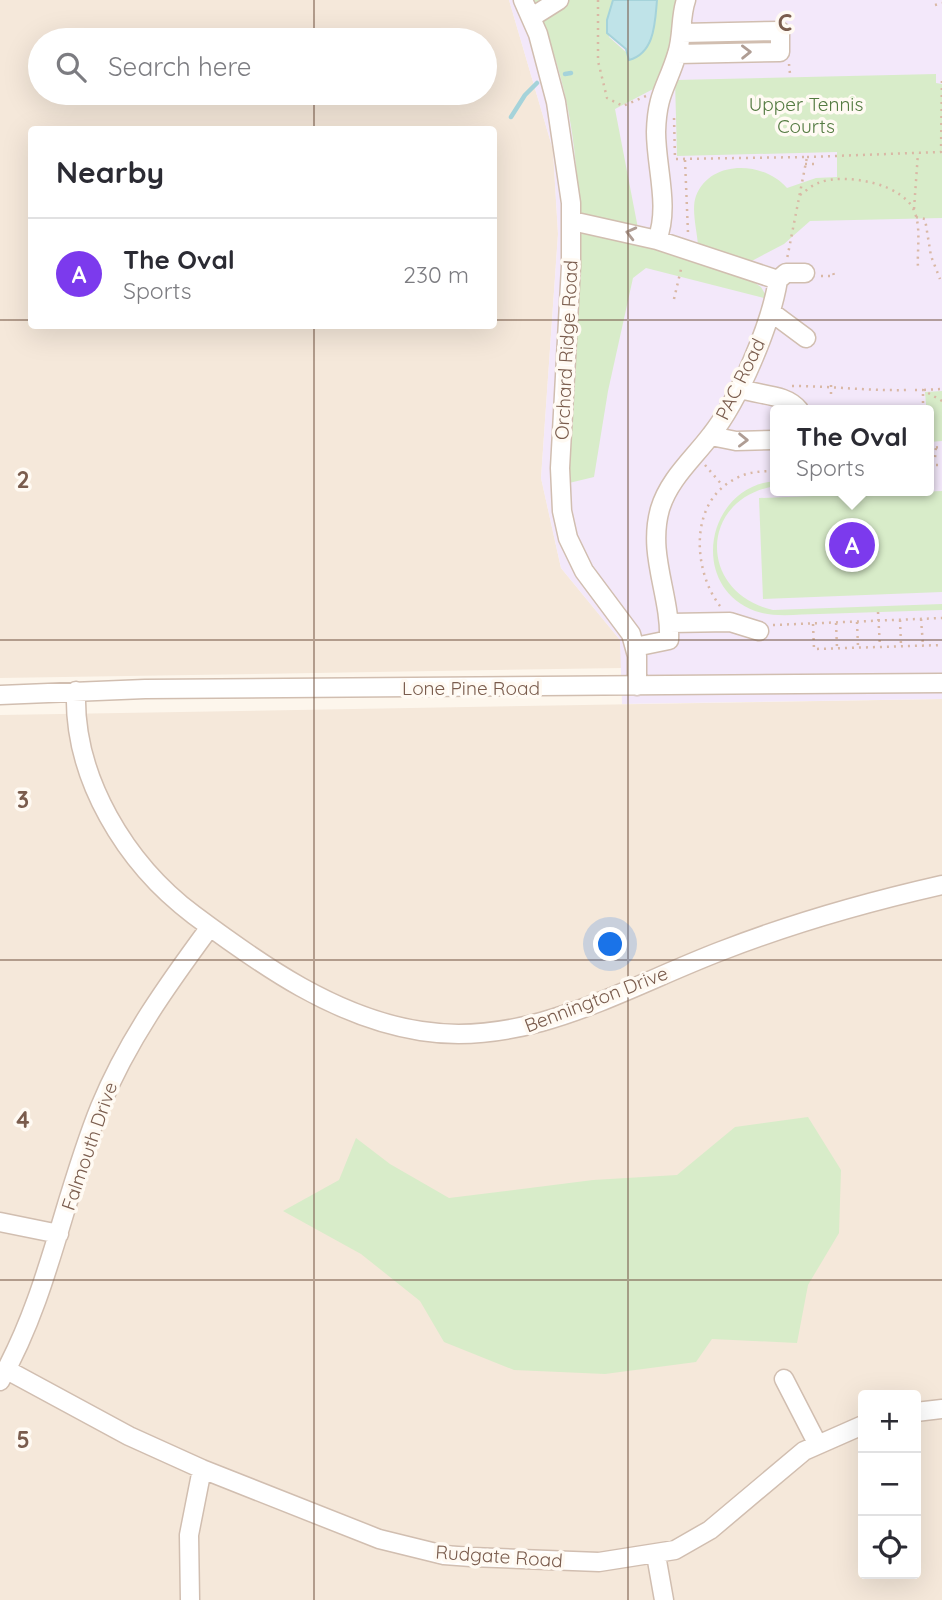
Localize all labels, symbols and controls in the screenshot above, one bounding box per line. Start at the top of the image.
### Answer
text: C [778,8,792,37]
search box [28,28,497,105]
one-way arrow [740,45,751,60]
icon: search [52,48,90,86]
text: Search here [108,50,252,83]
park label: Upper Tennis Courts [749,92,863,138]
text: Nearby [56,153,164,191]
one-way arrow [625,227,637,241]
text: The Oval [123,243,235,276]
street label: Orchard Ridge Road [549,259,583,441]
text: A [72,260,86,289]
text: 230 m [403,260,469,289]
text: Sports [123,276,192,305]
street label: PAC Road [710,334,770,424]
popup [770,405,934,496]
text: The Oval [796,420,908,453]
one-way arrow [738,432,749,448]
text: Sports [796,453,865,482]
text: 2 [16,465,30,494]
pin: A [829,519,875,571]
street label: Lone Pine Road [402,676,540,700]
text: 3 [17,785,29,814]
your location [593,927,627,961]
street label: Bennington Drive [521,961,671,1037]
street label: Falmouth Drive [56,1079,122,1213]
text: 4 [16,1105,30,1134]
map controls [858,1390,921,1579]
button: + [858,1390,921,1453]
text: 5 [16,1425,30,1454]
button: − [858,1453,921,1516]
button: locate [858,1516,921,1579]
street label: Rudgate Road [435,1540,563,1572]

